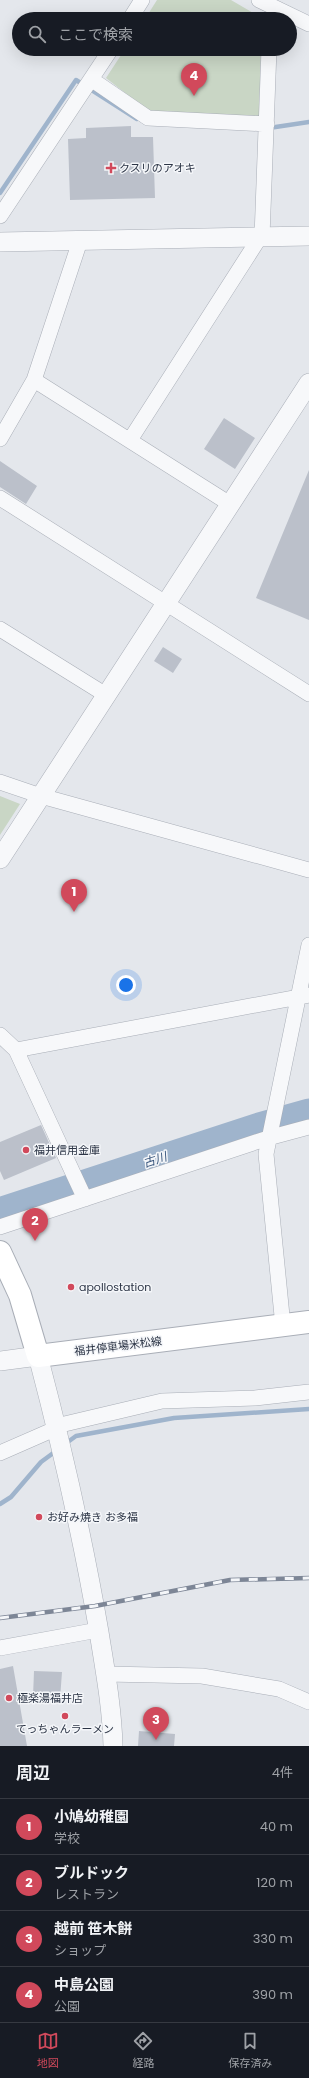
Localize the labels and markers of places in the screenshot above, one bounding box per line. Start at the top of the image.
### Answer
pin: 4 [181,63,207,96]
place label: クスリのアオキ [119,160,196,176]
marker: クスリのアオキ [106,163,116,173]
pin: 1 [61,879,87,912]
place label: 福井信用金庫 [34,1142,100,1158]
marker: 福井信用金庫 [21,1145,31,1155]
pin: 2 [22,1208,48,1241]
place label: apollostation [79,1279,151,1295]
marker: apollostation [66,1282,76,1292]
place label: お好み焼き お多福 [47,1509,138,1525]
marker: お好み焼き お多福 [34,1512,44,1522]
place label: 極楽湯福井店 [17,1690,83,1706]
marker: 極楽湯福井店 [4,1693,14,1703]
pin: 3 [143,1707,169,1740]
marker: てっちゃんラーメン [60,1711,70,1721]
place label: てっちゃんラーメン [16,1721,114,1737]

